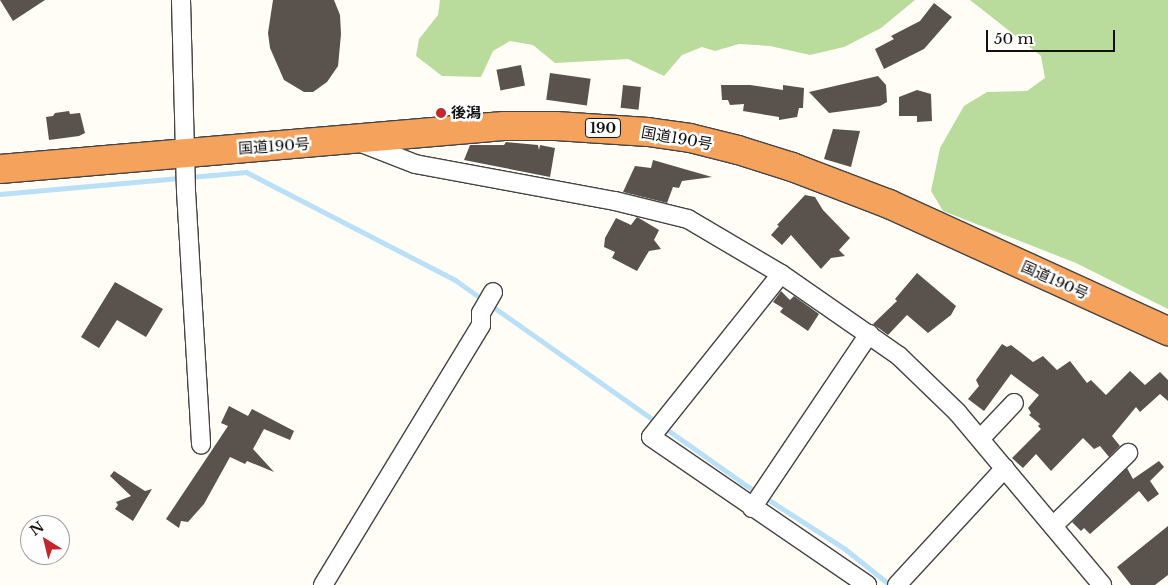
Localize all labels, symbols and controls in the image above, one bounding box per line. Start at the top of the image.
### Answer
scale bar [988,20,1117,52]
text: 50 m [994,29,1034,48]
place label: 後潟 [451,104,481,122]
marker: 後潟 [435,107,447,119]
road number: 190 [584,116,622,140]
street label: 国道190号 [640,123,714,153]
street label: 国道190号 [237,135,311,157]
street label: 国道190号 [1018,257,1092,303]
north arrow [20,515,70,565]
text: N [26,518,47,540]

